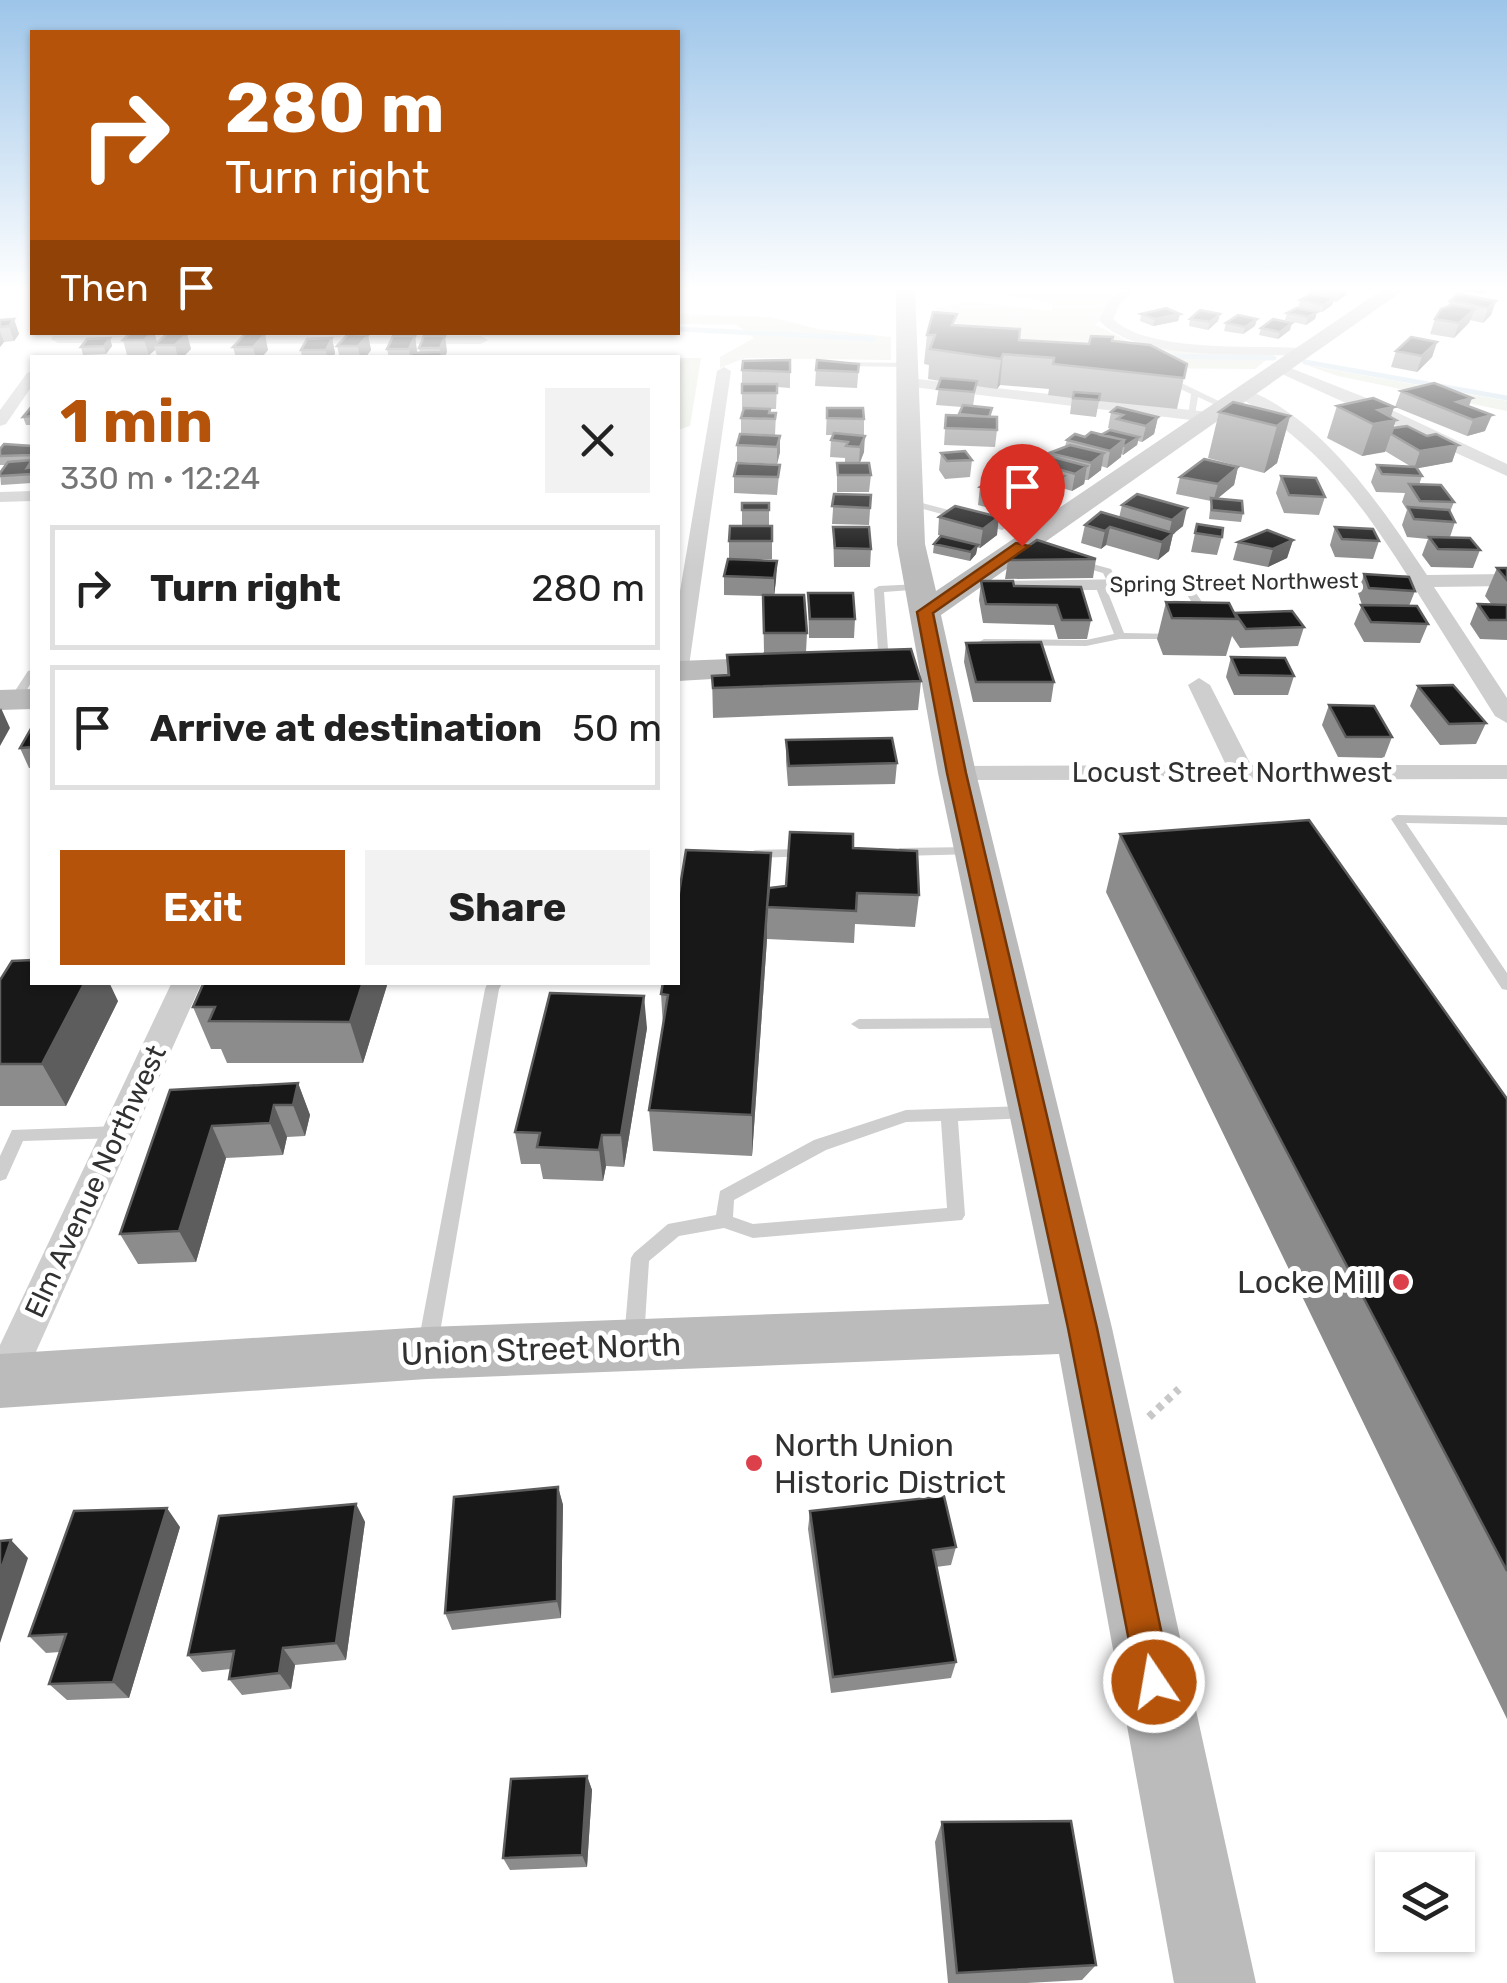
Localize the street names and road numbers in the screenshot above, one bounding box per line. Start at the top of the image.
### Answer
street label: Spring Street Northwest [1109,567,1359,598]
street label: Locust Street Northwest [1072,756,1392,789]
street label: Elm Avenue Northwest [18,1040,173,1323]
street label: Union Street North [400,1325,682,1373]

